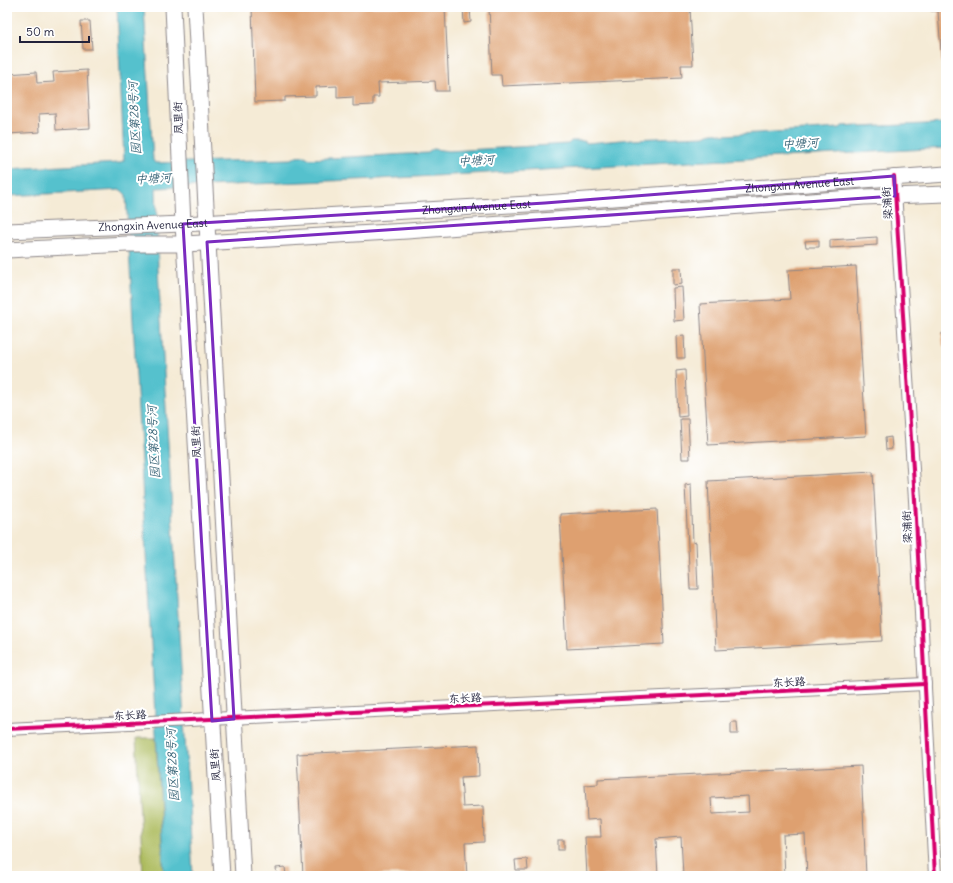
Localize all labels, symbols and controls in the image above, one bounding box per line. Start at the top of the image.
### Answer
scale bar [20,18,89,44]
text: 50 m [26,24,55,39]
water label: 园区第28号河 [124,79,143,155]
street label: 凤里街 [170,100,186,135]
water label: 中塘河 [782,134,820,151]
water label: 中塘河 [458,151,496,168]
water label: 中塘河 [135,169,173,186]
street label: Zhongxin Avenue East [745,174,855,196]
street label: 梁浦街 [879,185,895,220]
street label: Zhongxin Avenue East [422,197,532,217]
street label: Zhongxin Avenue East [98,216,208,234]
water label: 园区第28号河 [143,403,162,479]
street label: 凤里街 [188,424,204,459]
street label: 梁浦街 [899,509,915,544]
street label: 东长路 [772,674,806,690]
street label: 东长路 [448,690,482,706]
street label: 东长路 [113,707,147,723]
water label: 园区第28号河 [162,726,181,802]
street label: 凤里街 [207,747,223,782]

